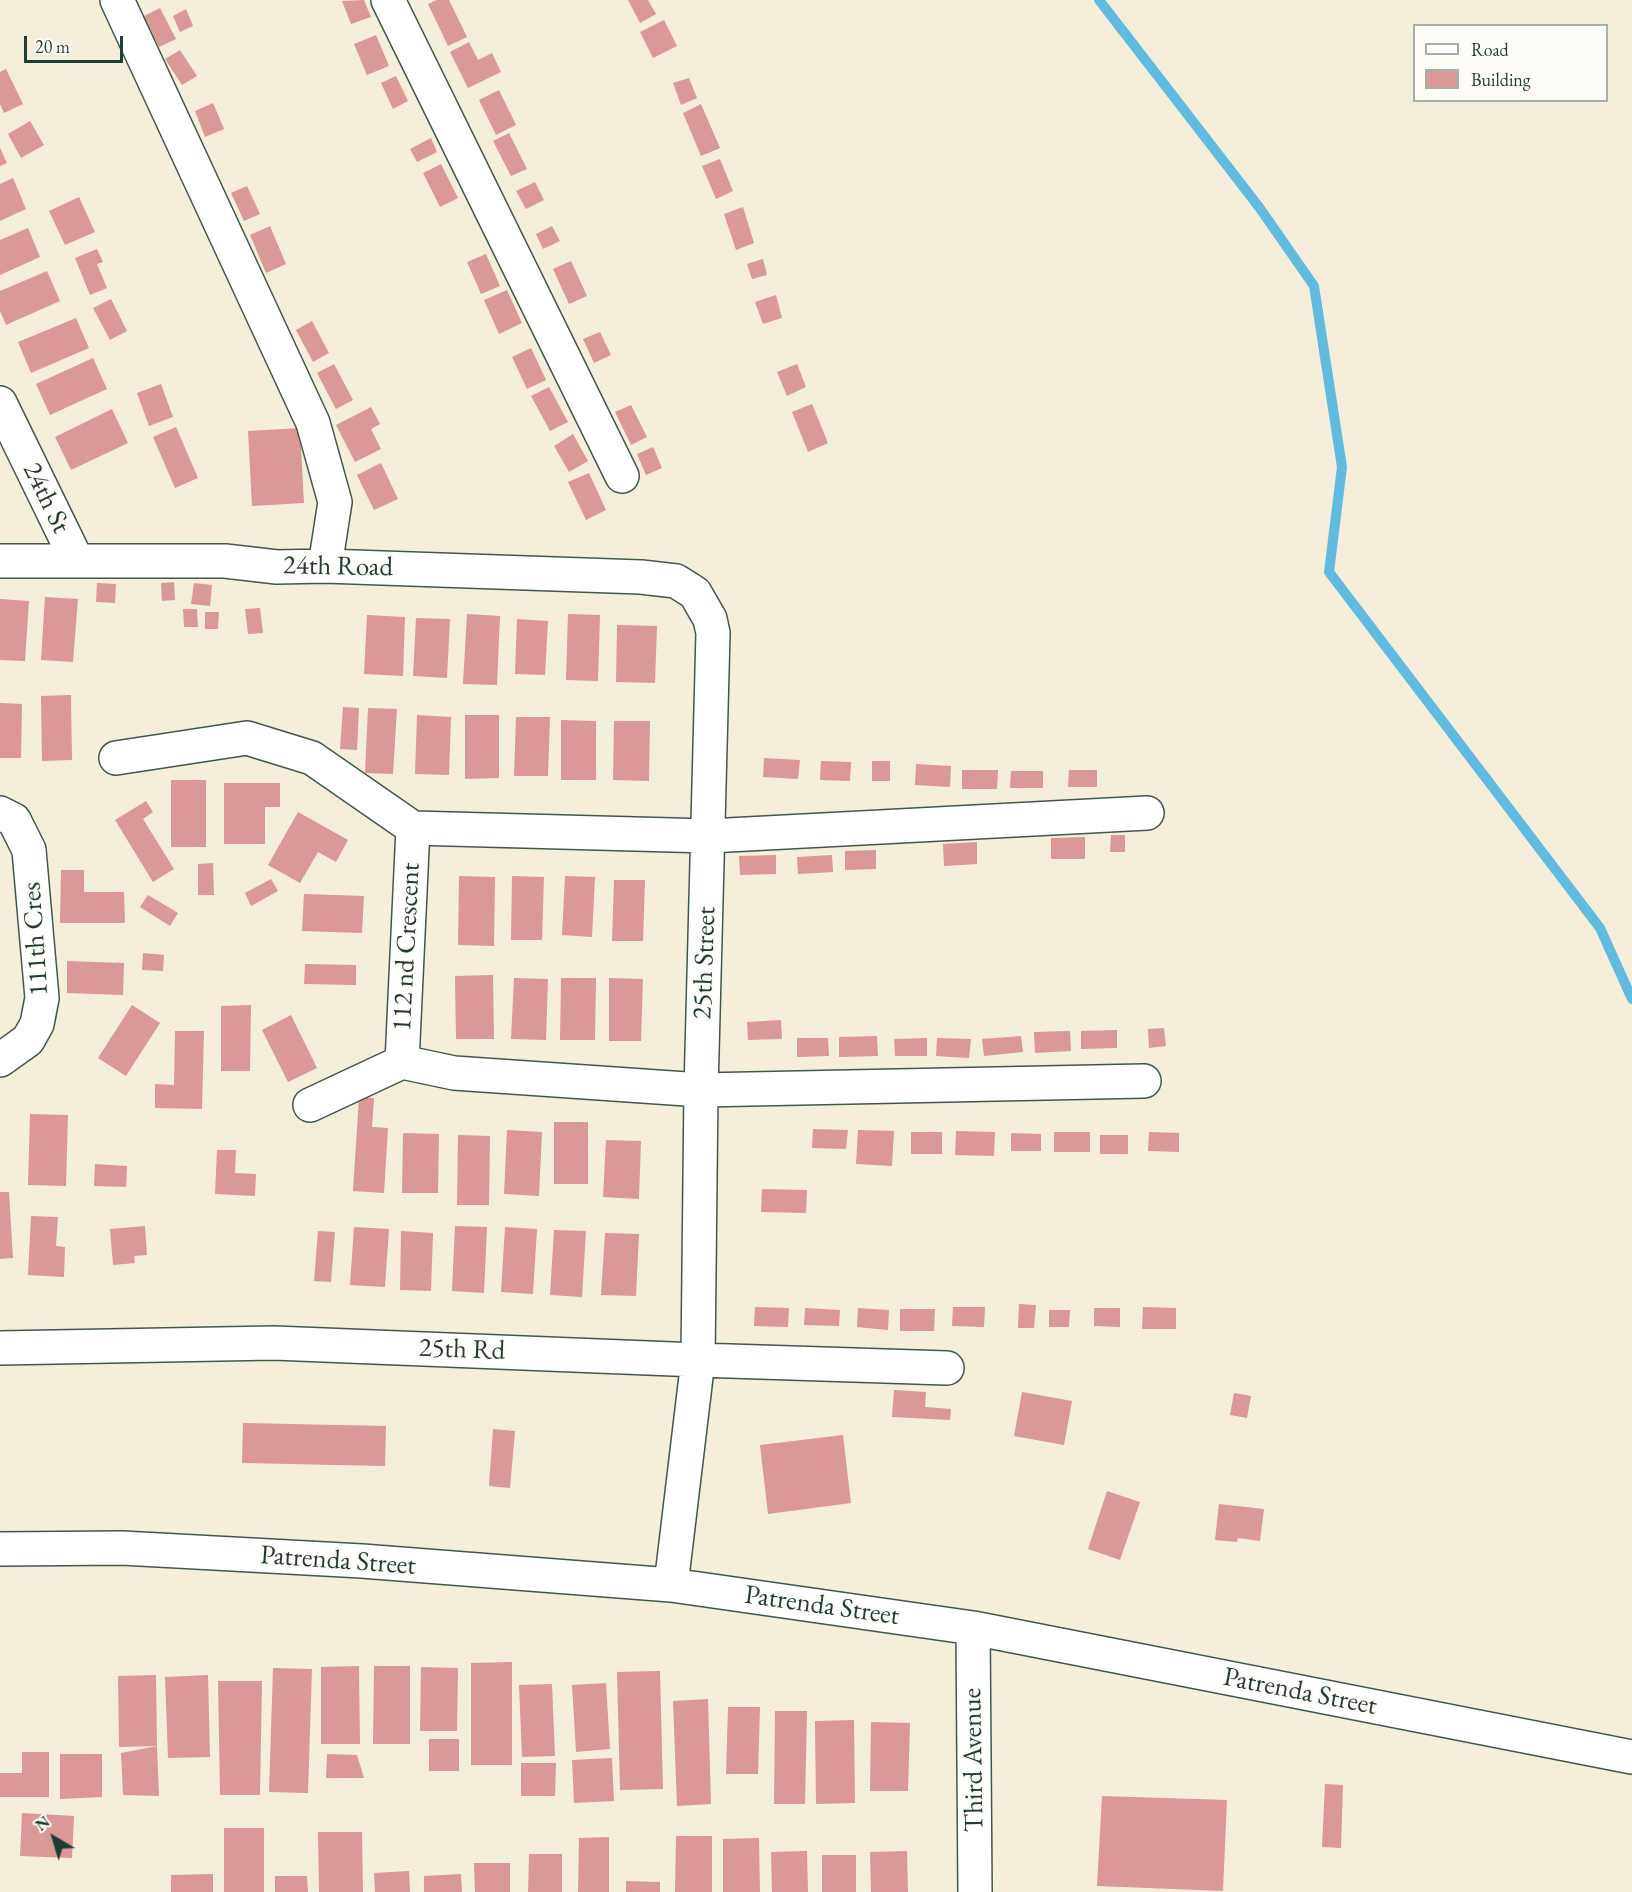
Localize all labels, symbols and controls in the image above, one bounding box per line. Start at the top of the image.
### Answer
scale bar [27,24,126,62]
legend [1413,24,1608,102]
text: 20 m [35,35,70,58]
text: Road [1471,38,1509,61]
text: Building [1471,68,1531,91]
street label: 24th St [15,457,77,539]
street label: 24th Road [283,550,393,584]
street label: 112 nd Crescent [386,862,428,1032]
street label: 111th Cres [16,881,56,997]
street label: 25th Street [687,906,723,1020]
street label: 25th Rd [418,1332,506,1368]
street label: Patrenda Street [259,1539,417,1583]
street label: Patrenda Street [743,1579,901,1633]
street label: Patrenda Street [1220,1661,1380,1723]
street label: Third Avenue [957,1688,991,1832]
north arrow [24,1808,84,1868]
text: N [31,1811,54,1836]

